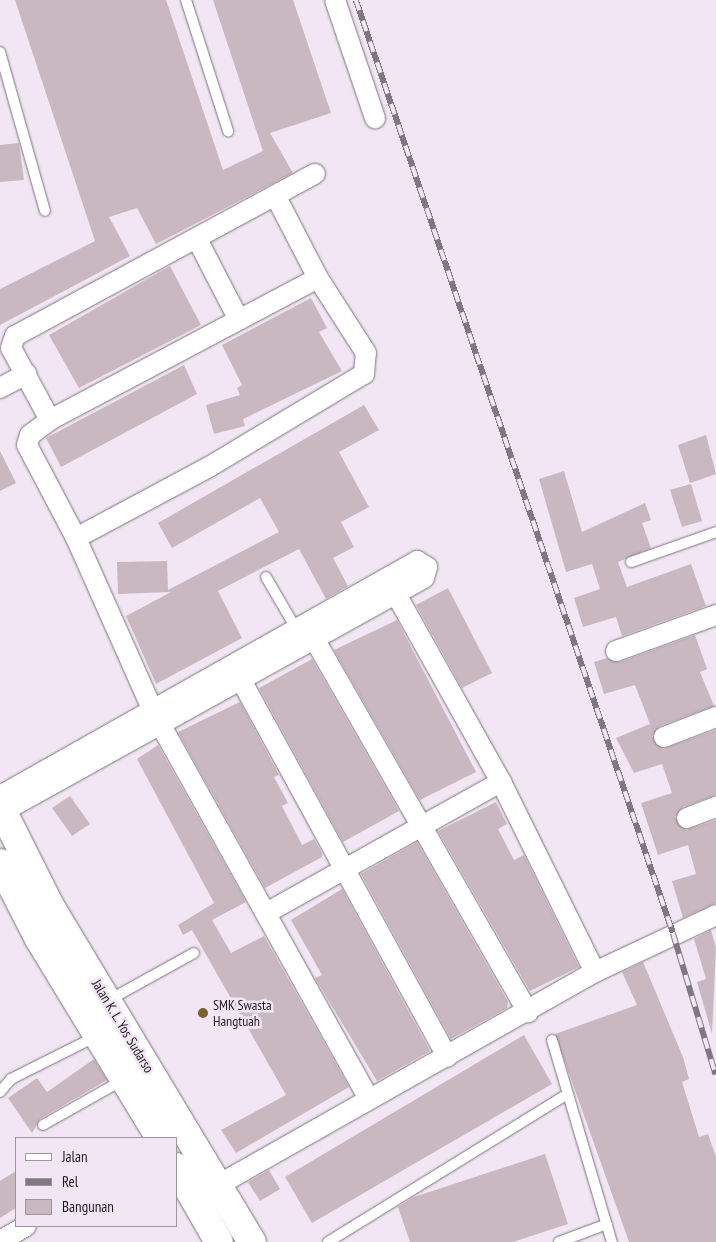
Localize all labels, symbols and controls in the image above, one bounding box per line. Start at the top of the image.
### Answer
street label: Jalan K. L. Yos Sudarso [88,975,158,1077]
place label: SMK Swasta Hangtuah [213,997,272,1030]
marker: SMK Swasta Hangtuah [197,1007,209,1019]
legend [15,1137,178,1227]
text: Jalan [62,1147,88,1166]
text: Rel [62,1172,78,1191]
text: Bangunan [62,1197,114,1216]

